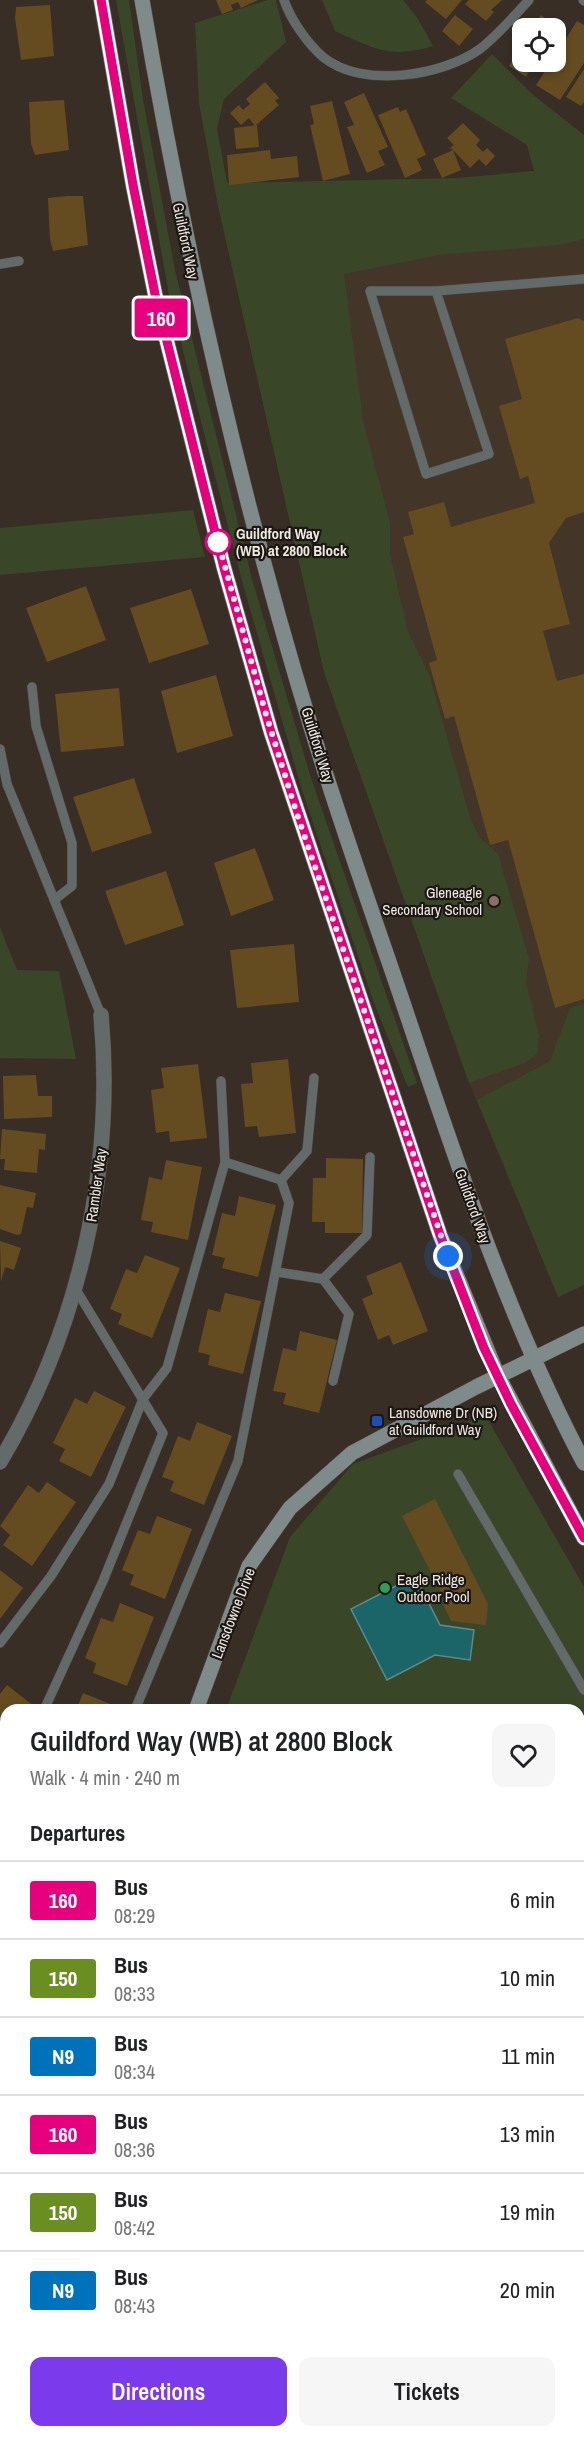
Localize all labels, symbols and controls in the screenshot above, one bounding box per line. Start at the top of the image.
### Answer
map controls [512,18,566,72]
button: locate [512,18,566,72]
street label: Guildford Way [168,201,205,282]
line badge: 160 [126,298,195,338]
text: 160 [147,304,175,333]
place label: Guildford Way (WB) at 2800 Block [236,523,347,561]
marker: Guildford Way (WB) at 2800 Block [205,529,231,555]
street label: Guildford Way [297,705,340,786]
place label: Gleneagle Secondary School [382,882,482,920]
marker: Gleneagle Secondary School [487,894,501,908]
street label: Rambler Way [80,1146,112,1223]
street label: Guildford Way [450,1166,497,1247]
your location [433,1241,463,1271]
place label: Lansdowne Dr (NB) at Guildford Way [389,1402,497,1440]
marker: Lansdowne Dr (NB) at Guildford Way [370,1414,384,1428]
street label: Lansdowne Drive [206,1564,260,1661]
place label: Eagle Ridge Outdoor Pool [397,1569,469,1607]
marker: Eagle Ridge Outdoor Pool [378,1581,392,1595]
text: Guildford Way (WB) at 2800 Block [30,1722,393,1760]
button: heart [492,1724,555,1787]
text: Walk · 4 min · 240 m [30,1764,180,1791]
text: Departures [30,1818,125,1848]
text: Bus [114,1872,148,1902]
text: 6 min [510,1885,555,1915]
text: 160 [49,1886,77,1915]
text: 08:29 [114,1902,155,1929]
text: Bus [114,1950,148,1980]
text: 10 min [500,1963,555,1993]
text: 150 [49,1964,77,1993]
text: 08:33 [114,1980,155,2007]
text: Bus [114,2028,148,2058]
text: 11 min [501,2041,555,2071]
text: N9 [52,2042,74,2071]
text: 08:34 [114,2058,155,2085]
text: Bus [114,2106,148,2136]
text: 13 min [500,2119,555,2149]
text: 160 [49,2120,77,2149]
text: 08:36 [114,2136,155,2163]
text: Bus [114,2184,148,2214]
text: 19 min [500,2197,555,2227]
text: 150 [49,2198,77,2227]
text: 08:42 [114,2214,155,2241]
text: Bus [114,2262,148,2292]
text: 20 min [500,2275,555,2305]
text: N9 [52,2276,74,2305]
text: 08:43 [114,2292,155,2319]
button: Directions [30,2357,287,2426]
button: Tickets [299,2357,555,2426]

